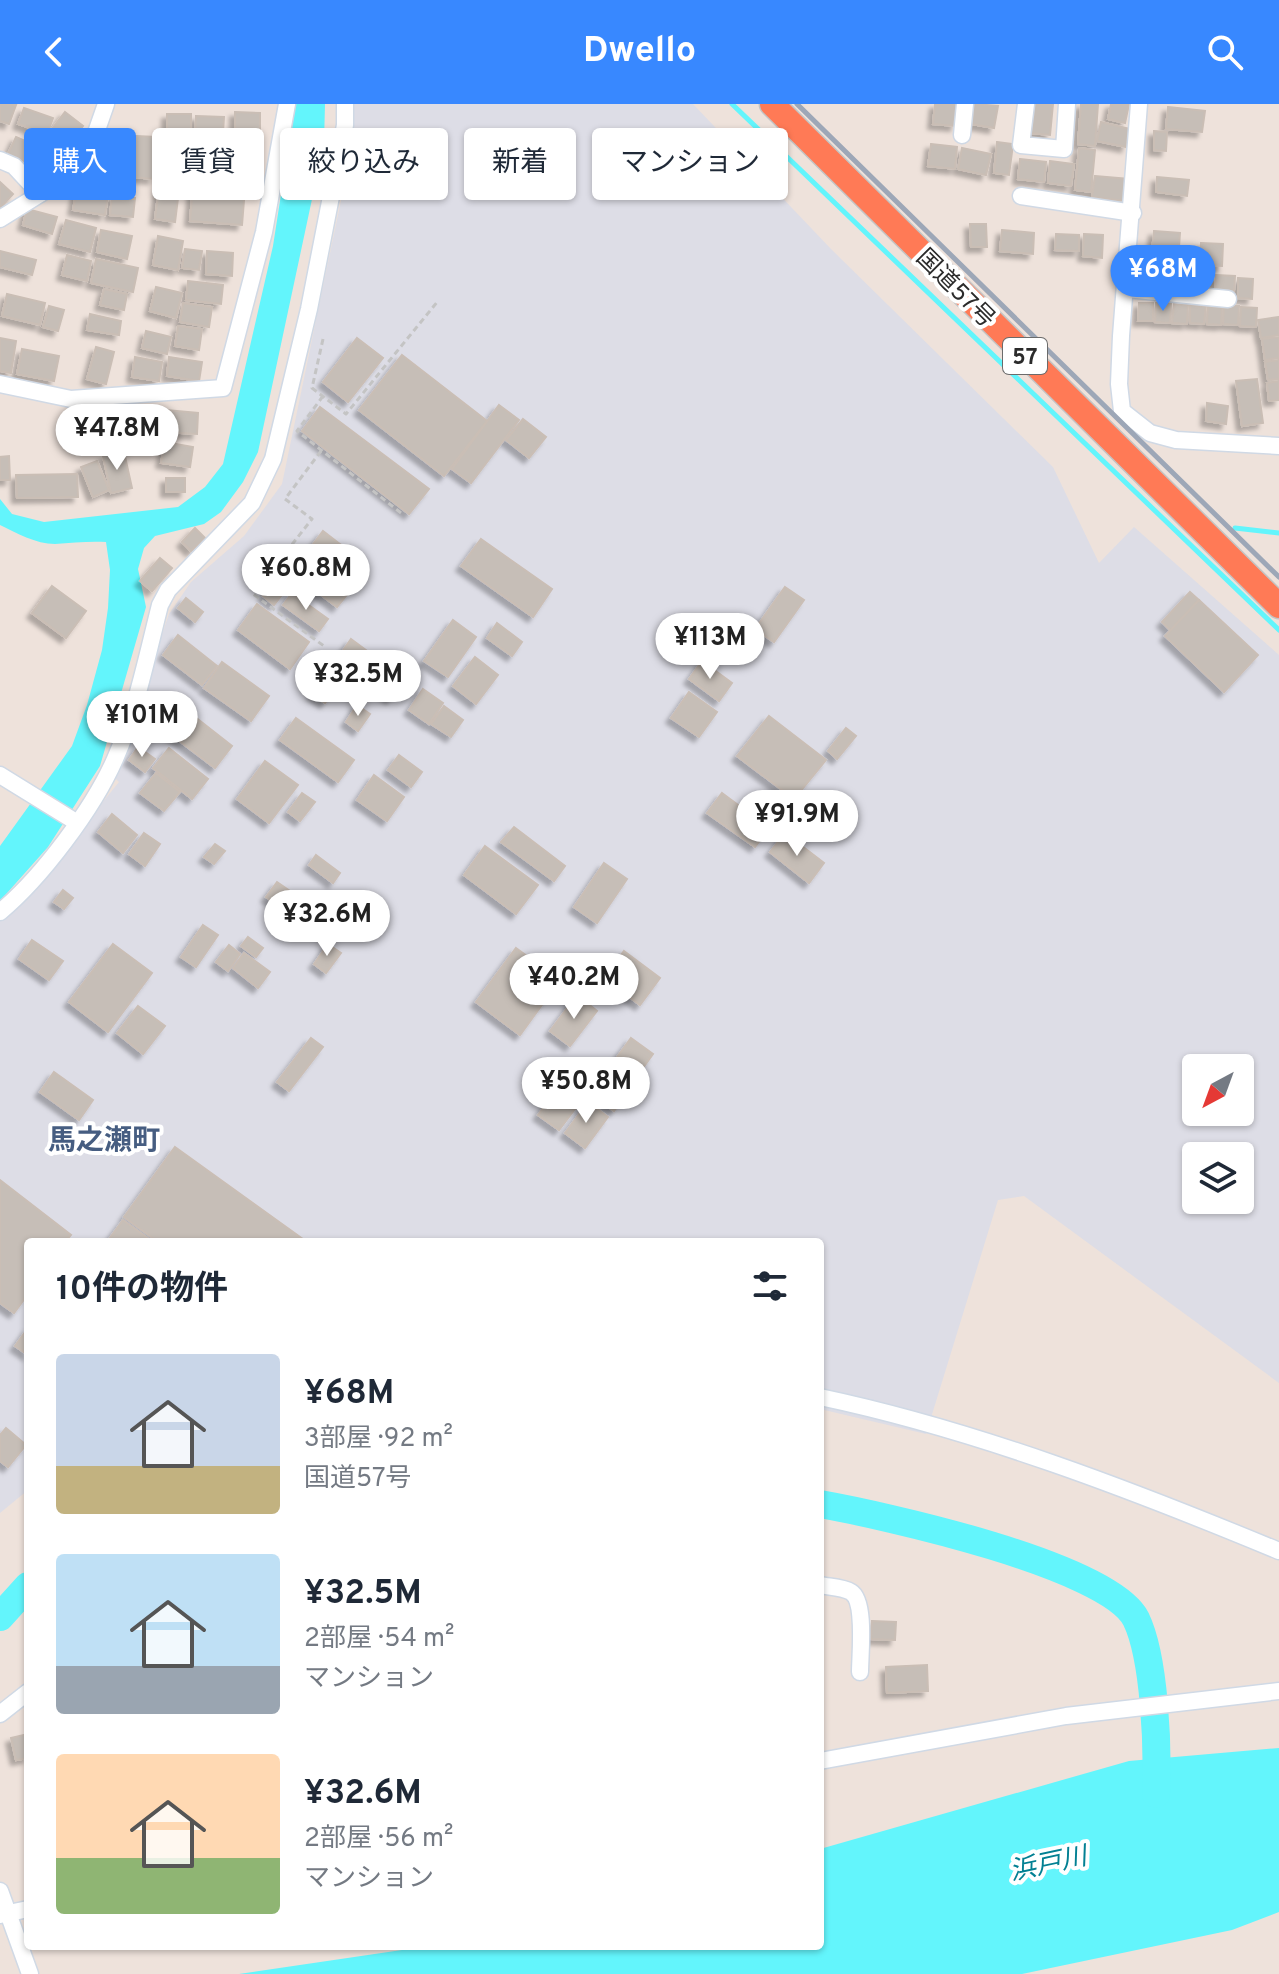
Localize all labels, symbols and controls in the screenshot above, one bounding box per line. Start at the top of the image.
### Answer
text: Dwello [583,29,696,75]
icon: back [32,30,76,74]
icon: search [1203,30,1247,74]
chip: 購入 [24,128,136,200]
chip: 賃貸 [152,128,264,200]
chip: 絞り込み [280,128,448,200]
chip: 新着 [464,128,576,200]
chip: マンション [592,128,788,200]
street label: 国道57号 [909,244,1000,335]
pin: ¥68M [1116,245,1210,313]
text: ¥68M [1128,254,1198,287]
road number: 57 [1003,338,1047,374]
pin: ¥47.8M [52,404,182,472]
text: ¥47.8M [74,413,160,446]
pin: ¥60.8M [241,544,371,612]
text: ¥60.8M [260,553,352,586]
pin: ¥113M [654,613,766,681]
text: ¥113M [673,622,747,655]
pin: ¥32.5M [293,650,423,718]
text: ¥32.5M [313,659,403,692]
pin: ¥101M [86,691,198,759]
text: ¥101M [105,700,179,733]
pin: ¥91.9M [732,790,862,858]
text: ¥91.9M [754,799,840,832]
pin: ¥32.6M [262,890,392,958]
text: ¥32.6M [282,899,372,932]
pin: ¥40.2M [509,953,639,1021]
text: ¥40.2M [528,962,620,995]
north arrow [1182,1054,1254,1126]
map controls [1182,1054,1254,1214]
pin: ¥50.8M [521,1057,651,1125]
text: ¥50.8M [540,1066,632,1099]
district label: 馬之瀬町 [48,1124,160,1160]
button: layers [1182,1142,1254,1214]
icon: filters [748,1264,792,1308]
text: 10件の物件 [56,1269,228,1312]
text: ¥68M [304,1373,394,1416]
icon: home [120,1386,216,1482]
text: 3部屋 · 92 m² [304,1423,453,1456]
text: 国道57号 [304,1463,411,1496]
text: ¥32.5M [304,1573,422,1616]
icon: home [120,1586,216,1682]
text: 2部屋 · 54 m² [304,1623,455,1656]
text: マンション [304,1663,434,1696]
text: ¥32.6M [304,1773,422,1816]
icon: home [120,1786,216,1882]
text: 2部屋 · 56 m² [304,1823,453,1856]
water label: 浜戸川 [1007,1841,1093,1890]
text: マンション [304,1863,434,1896]

